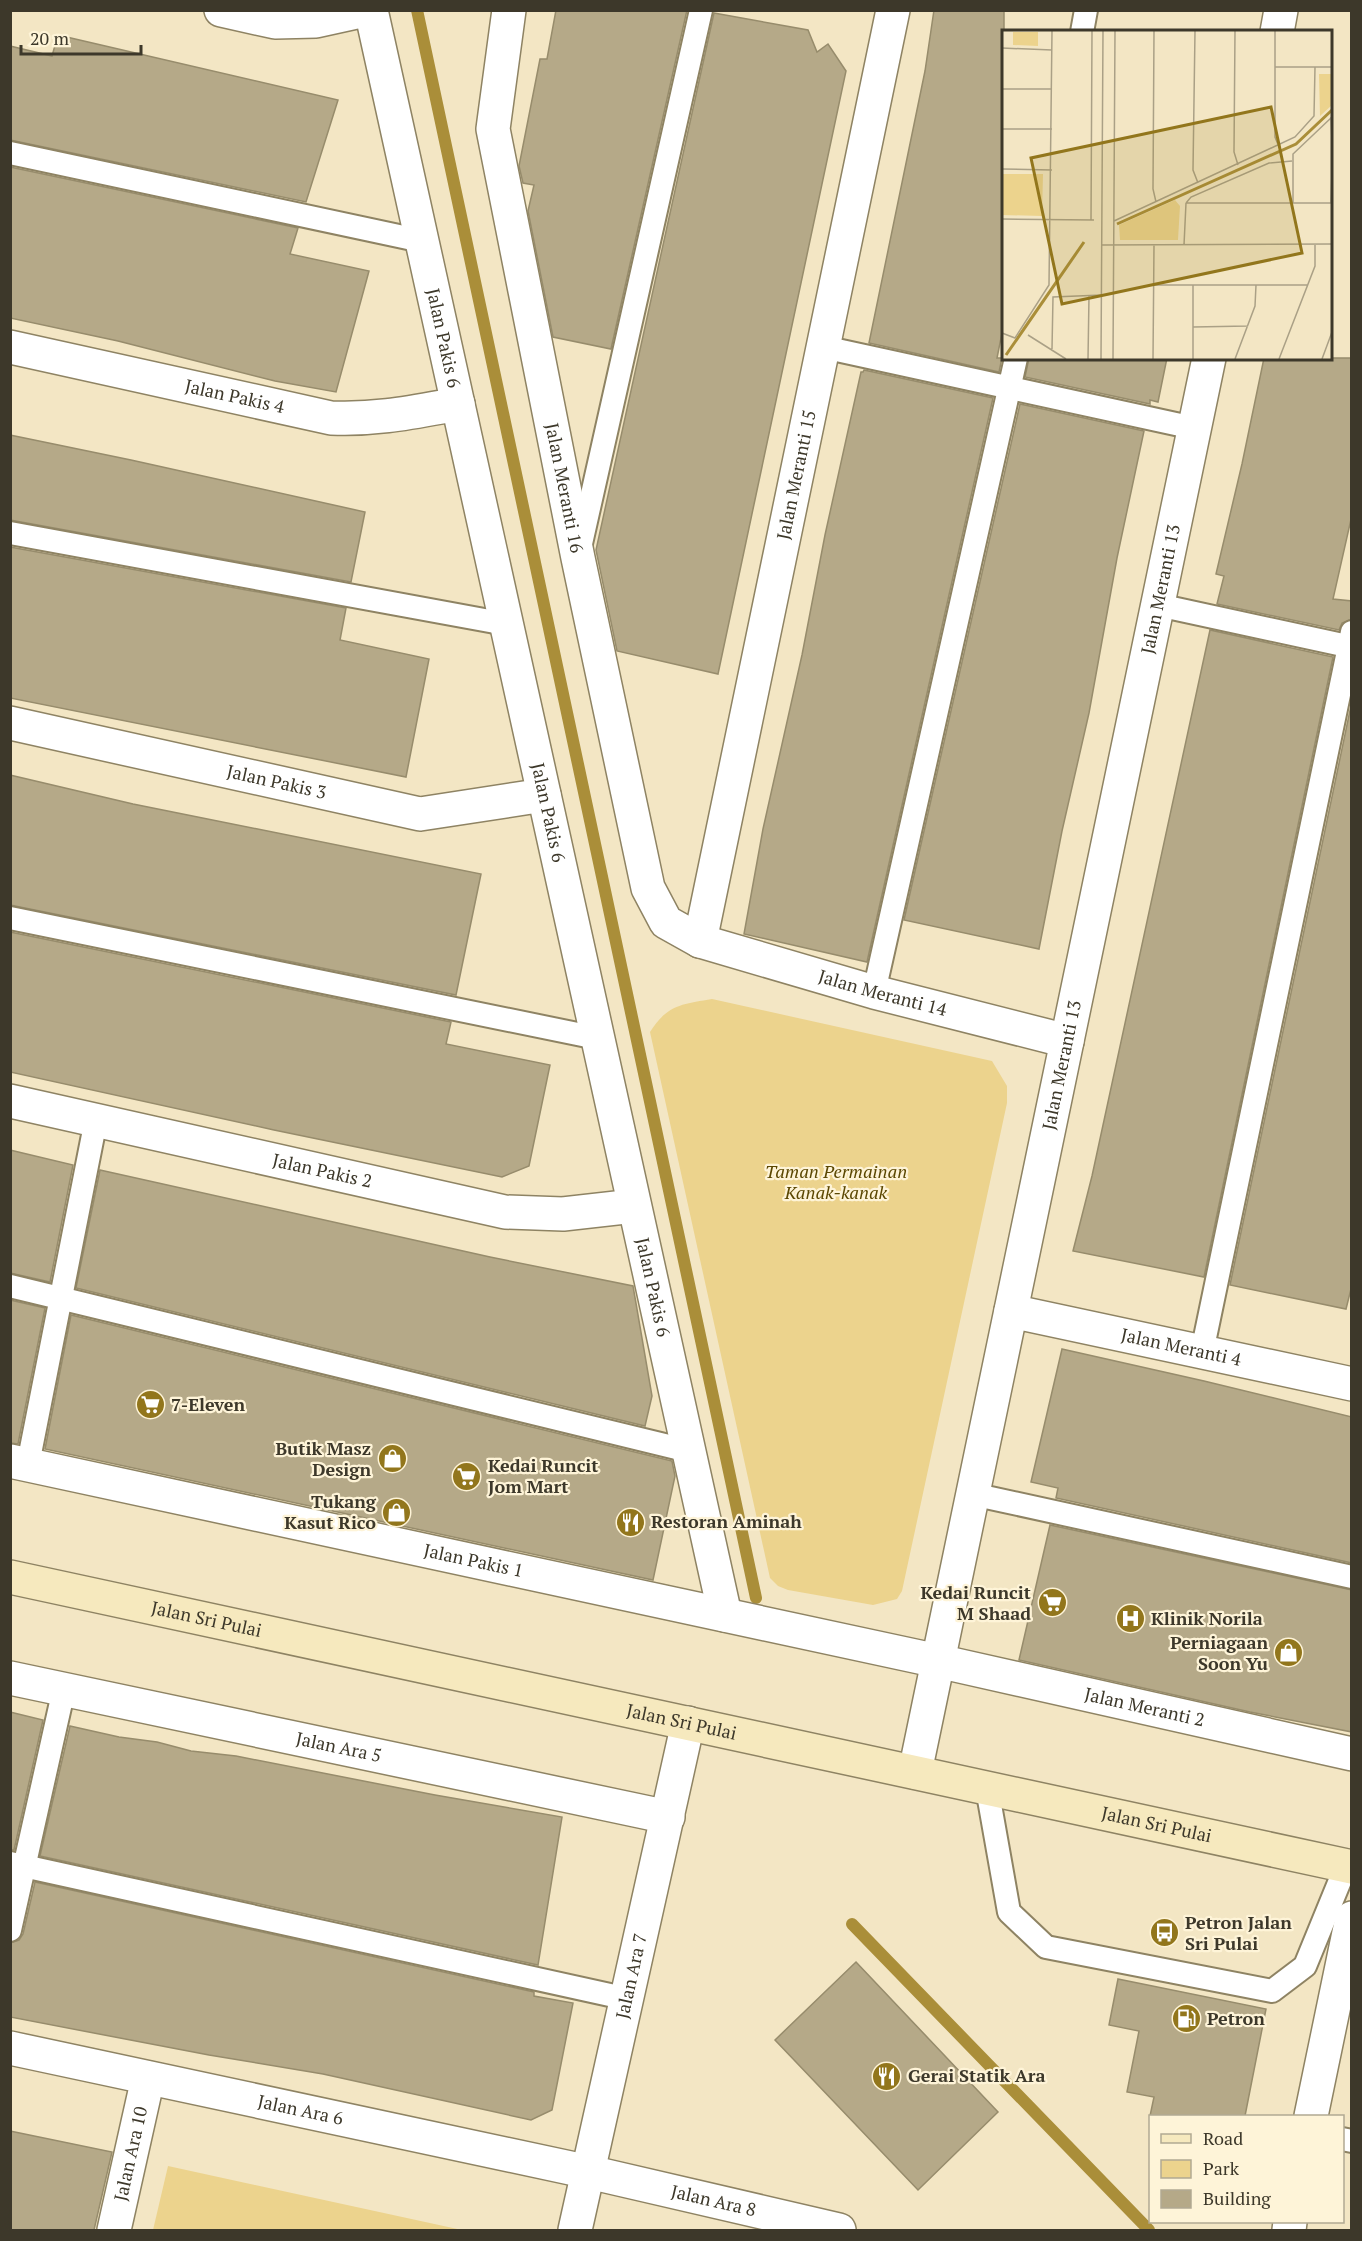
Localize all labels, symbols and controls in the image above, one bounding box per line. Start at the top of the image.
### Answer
scale bar [21,18,141,56]
text: 20 m [30,26,70,50]
inset map [1002,30,1332,360]
street label: Jalan Pakis 6 [422,286,467,390]
street label: Jalan Pakis 4 [183,373,287,418]
street label: Jalan Meranti 15 [771,408,821,542]
street label: Jalan Meranti 16 [541,421,590,555]
street label: Jalan Meranti 13 [1135,522,1185,656]
street label: Jalan Pakis 3 [225,759,329,804]
street label: Jalan Pakis 6 [526,761,572,865]
street label: Jalan Meranti 14 [816,963,950,1021]
street label: Jalan Meranti 13 [1036,998,1086,1132]
street label: Jalan Pakis 2 [270,1147,374,1193]
park label: Taman Permainan Kanak-kanak [765,1159,907,1204]
street label: Jalan Pakis 6 [631,1235,676,1339]
street label: Jalan Meranti 4 [1119,1322,1244,1371]
supermarket icon: 7-Eleven [134,1389,166,1421]
place label: 7-Eleven [171,1392,245,1416]
place label: Butik Masz Design [275,1436,371,1481]
shop icon: Butik Masz Design [376,1443,408,1475]
place label: Kedai Runcit Jom Mart [488,1453,599,1498]
supermarket icon: Kedai Runcit Jom Mart [451,1460,483,1492]
place label: Tukang Kasut Rico [284,1489,377,1534]
shop icon: Tukang Kasut Rico [381,1496,413,1528]
restaurant icon: Restoran Aminah [614,1506,646,1538]
place label: Restoran Aminah [651,1509,802,1533]
street label: Jalan Pakis 1 [422,1537,526,1582]
place label: Kedai Runcit M Shaad [920,1580,1031,1625]
supermarket icon: Kedai Runcit M Shaad [1036,1587,1068,1619]
street label: Jalan Sri Pulai [149,1595,264,1642]
hospital icon: Klinik Norila [1114,1603,1146,1635]
place label: Klinik Norila [1151,1606,1263,1630]
place label: Perniagaan Soon Yu [1170,1630,1268,1675]
shop icon: Perniagaan Soon Yu [1273,1637,1305,1669]
street label: Jalan Meranti 2 [1082,1681,1207,1732]
street label: Jalan Sri Pulai [624,1698,739,1745]
street label: Jalan Ara 5 [294,1726,384,1767]
street label: Jalan Sri Pulai [1099,1800,1214,1847]
place label: Petron Jalan Sri Pulai [1185,1910,1292,1955]
bus stop icon: Petron Jalan Sri Pulai [1148,1917,1180,1949]
street label: Jalan Ara 7 [609,1931,652,2021]
fuel station icon: Petron [1170,2003,1202,2035]
place label: Petron [1207,2006,1265,2030]
restaurant icon: Gerai Statik Ara [871,2060,903,2092]
place label: Gerai Statik Ara [908,2063,1046,2087]
street label: Jalan Ara 6 [256,2088,346,2130]
street label: Jalan Ara 10 [108,2104,152,2203]
legend [1149,2115,1344,2223]
text: Road [1203,2126,1243,2150]
text: Park [1203,2156,1240,2180]
street label: Jalan Ara 8 [669,2178,759,2221]
text: Building [1203,2186,1271,2210]

